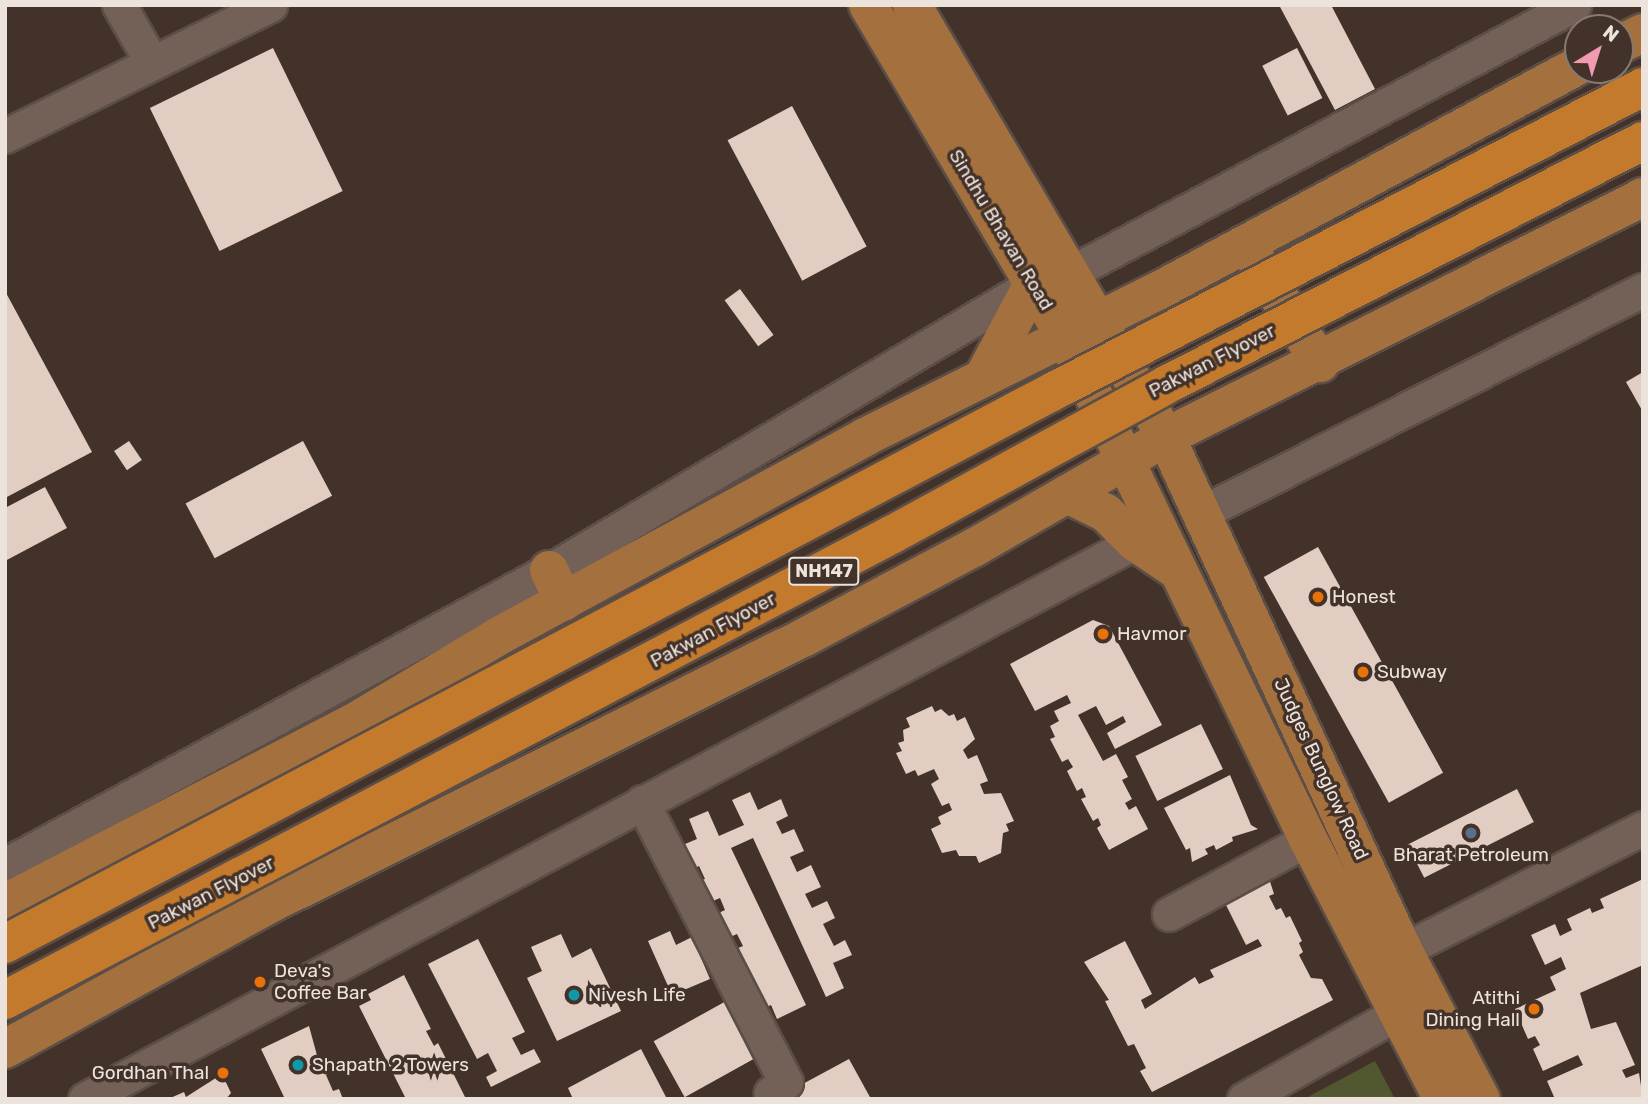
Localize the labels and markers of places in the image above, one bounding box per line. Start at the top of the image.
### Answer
place label: Honest [1332,586,1396,608]
marker: Honest [1310,589,1326,605]
place label: Havmor [1117,623,1186,645]
marker: Havmor [1095,626,1111,642]
place label: Subway [1377,661,1447,683]
marker: Subway [1355,664,1371,680]
marker: Bharat Petroleum [1463,825,1479,841]
place label: Bharat Petroleum [1393,844,1549,866]
place label: Deva's Coffee Bar [274,960,367,1004]
marker: Deva's Coffee Bar [252,974,268,990]
place label: Nivesh Life [588,984,686,1006]
marker: Nivesh Life [566,987,582,1003]
place label: Atithi Dining Hall [1425,987,1520,1031]
marker: Atithi Dining Hall [1526,1001,1542,1017]
place label: Shapath 2 Towers [312,1054,469,1076]
marker: Shapath 2 Towers [290,1057,306,1073]
place label: Gordhan Thal [91,1062,209,1084]
marker: Gordhan Thal [215,1065,231,1081]

